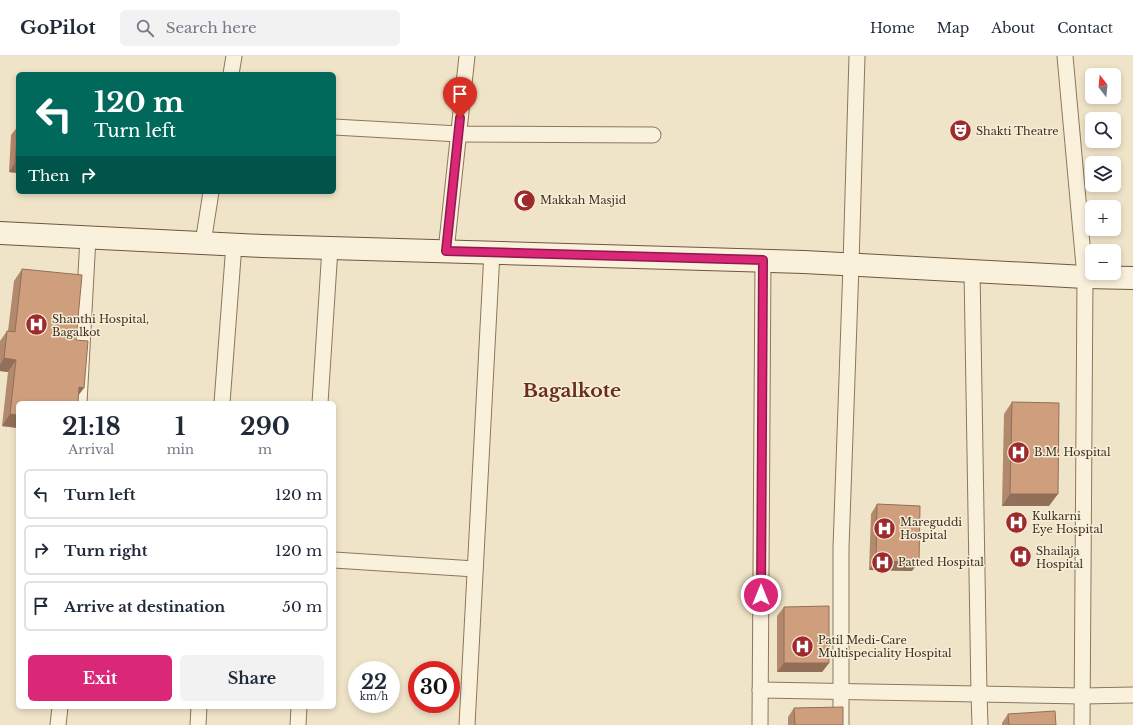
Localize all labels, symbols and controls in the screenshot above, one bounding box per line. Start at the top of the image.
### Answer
search box [120,10,400,46]
text: GoPilot [20,16,96,39]
icon: search [134,17,156,39]
text: Search here [166,18,257,37]
text: Home [870,19,915,37]
text: Map [937,19,969,37]
text: About [991,19,1035,37]
text: Contact [1057,19,1113,37]
north arrow [1085,68,1121,104]
map controls [1085,68,1121,280]
pin [443,77,477,118]
icon: arrive [449,83,471,105]
text: 120 m [94,85,184,120]
icon: left [28,88,80,140]
button: search [1085,112,1121,148]
theatre icon: Shakti Theatre [948,118,974,144]
text: Turn left [94,120,176,142]
place label: Shakti Theatre [976,124,1059,138]
button: layers [1085,156,1121,192]
icon: right [77,164,99,186]
text: Then [28,166,69,185]
mosque icon: Makkah Masjid [512,187,538,213]
place label: Makkah Masjid [540,193,627,207]
button: + [1085,200,1121,236]
button: − [1085,244,1121,280]
hospital icon: Shanthi Hospital, Bagalkot [24,312,50,338]
place label: Shanthi Hospital, Bagalkot [52,312,149,339]
district label: Bagalkote [523,379,621,402]
text: 21:18 [62,412,121,441]
text: 1 [175,412,186,441]
text: 290 [240,412,290,441]
hospital icon: B.M. Hospital [1005,439,1031,465]
text: Arrival [68,441,114,458]
text: min [167,441,194,458]
text: m [258,441,272,458]
place label: B.M. Hospital [1034,445,1111,459]
icon: left [30,483,52,505]
text: Turn left [64,485,135,504]
text: 120 m [275,485,322,504]
hospital icon: Kulkarni Eye Hospital [1003,509,1029,535]
place label: Kulkarni Eye Hospital [1032,509,1104,536]
hospital icon: Mareguddi Hospital [871,515,897,541]
place label: Mareguddi Hospital [900,515,962,542]
icon: right [30,539,52,561]
text: Turn right [64,541,147,560]
text: 120 m [275,541,322,560]
hospital icon: Shailaja Hospital [1007,544,1033,570]
place label: Shailaja Hospital [1036,544,1084,571]
hospital icon: Patted Hospital [869,549,895,575]
place label: Patted Hospital [898,555,984,569]
position arrow [740,574,782,616]
icon: arrive [30,595,52,617]
text: Arrive at destination [64,597,225,616]
text: 50 m [282,597,322,616]
hospital icon: Patil Medi-Care Multispeciality Hospital [790,633,816,659]
place label: Patil Medi-Care Multispeciality Hospital [818,633,952,660]
button: Exit [28,655,172,701]
button: Share [180,655,324,701]
speed limit sign: 30 [408,661,460,713]
text: 22 [361,670,387,694]
text: km/h [360,690,388,703]

